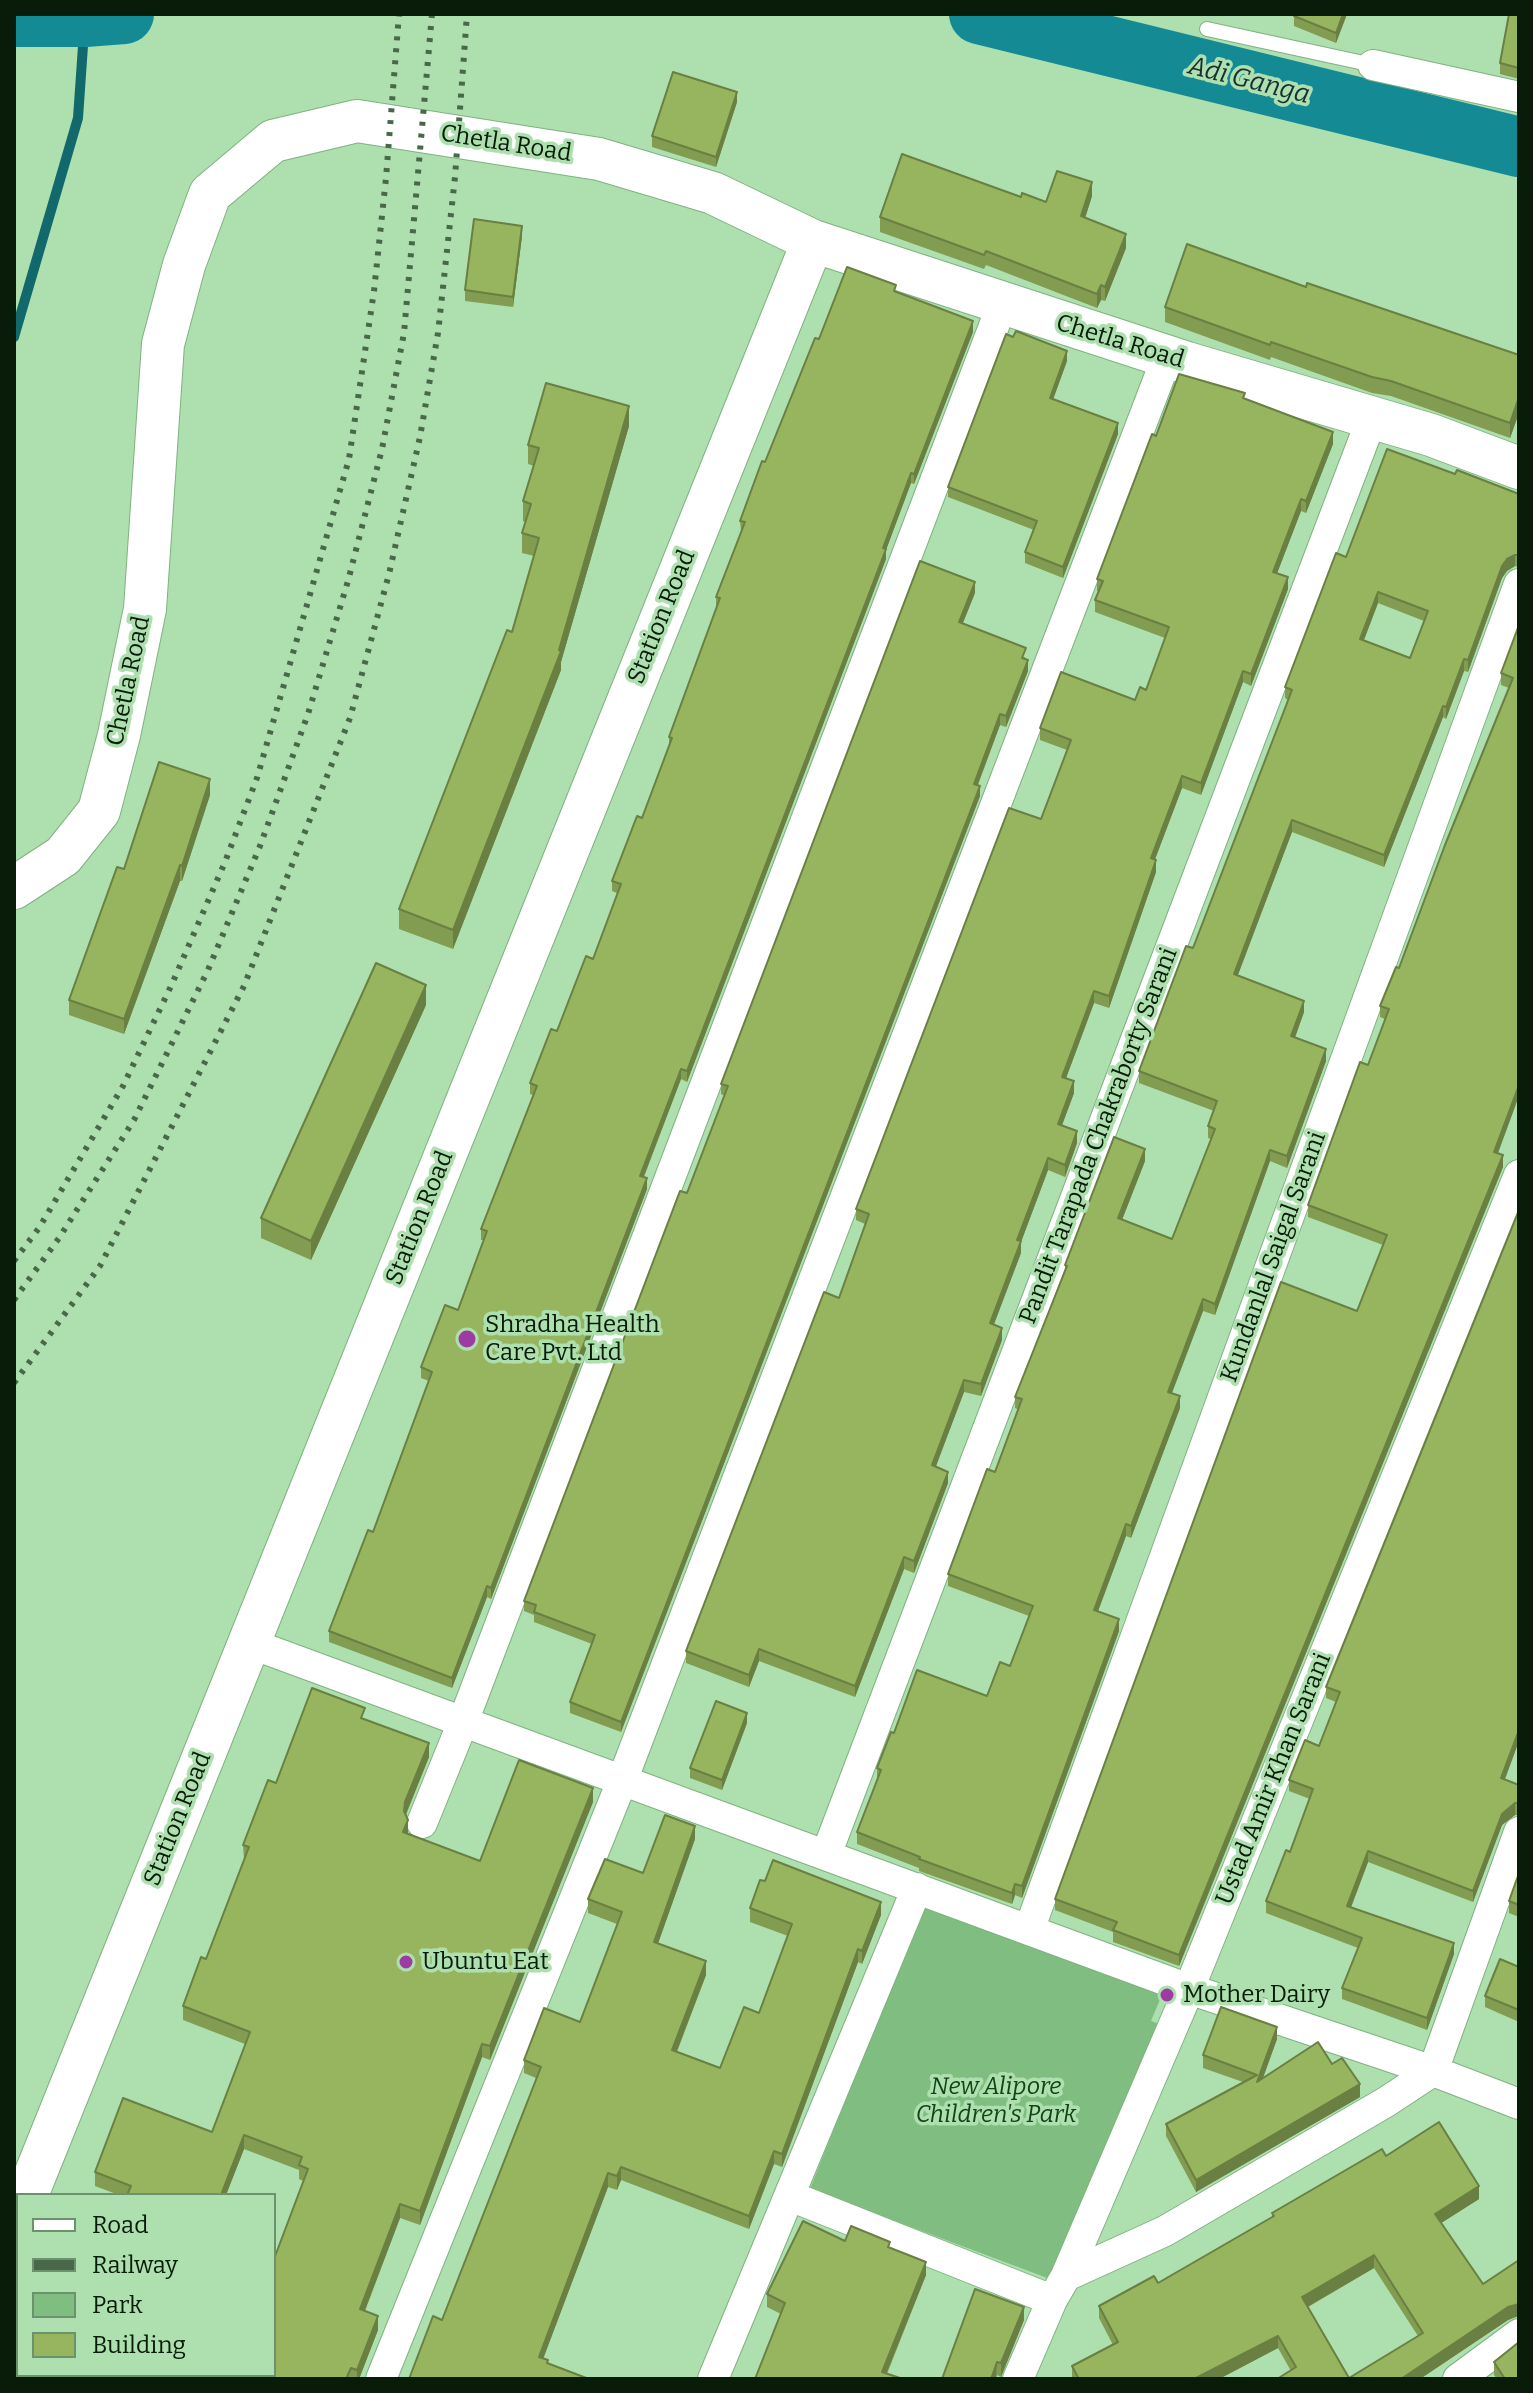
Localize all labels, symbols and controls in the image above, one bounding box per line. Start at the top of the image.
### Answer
water label: Adi Ganga [1185,51,1313,111]
street label: Chetla Road [438,119,574,169]
street label: Chetla Road [1053,309,1187,375]
street label: Station Road [622,546,702,688]
street label: Chetla Road [101,613,157,749]
street label: Pandit Tarapada Chakraborty Sarani [1014,944,1184,1328]
street label: Kundanlal Saigal Sarani [1215,1128,1333,1386]
street label: Station Road [380,1147,460,1289]
place label: Shradha Health Care Pvt. Ltd [485,1311,660,1367]
marker: Shradha Health Care Pvt. Ltd [456,1328,478,1350]
street label: Ustad Amir Khan Sarani [1210,1649,1338,1909]
street label: Station Road [138,1748,218,1890]
place label: Ubuntu Eat [422,1948,549,1976]
marker: Ubuntu Eat [397,1953,415,1971]
place label: Mother Dairy [1183,1981,1330,2009]
marker: Mother Dairy [1158,1986,1176,2004]
park label: New Alipore Children's Park [916,2073,1076,2129]
legend [16,2193,276,2377]
text: Road [92,2211,148,2239]
text: Railway [92,2251,178,2279]
text: Park [92,2291,143,2319]
text: Building [92,2331,186,2359]

